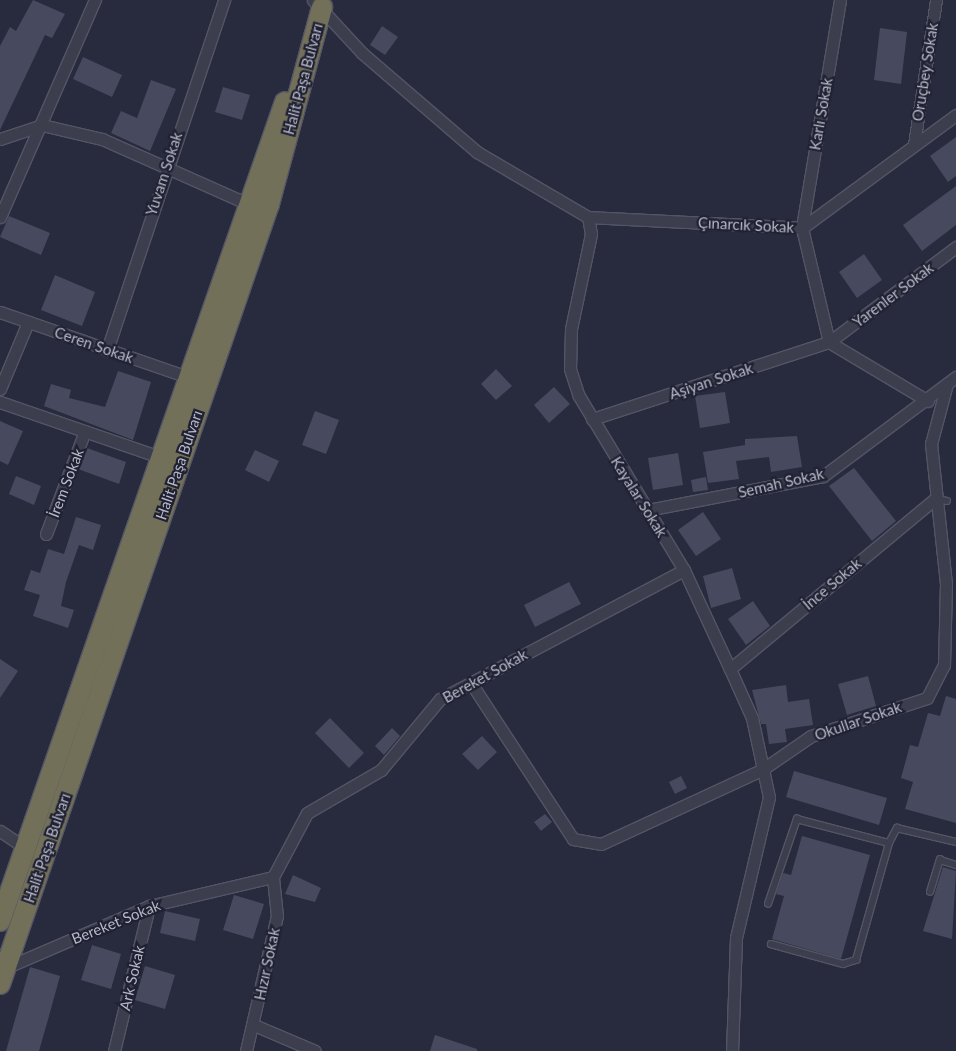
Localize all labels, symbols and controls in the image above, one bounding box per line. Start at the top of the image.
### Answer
street label: Halit Paşa Bulvarı [279,21,327,137]
street label: Oruçbey Sokak [908,21,942,123]
street label: Karlı Sokak [806,76,836,152]
street label: Yuvam Sokak [142,130,186,218]
street label: Çınarcık Sokak [698,213,794,237]
street label: Yarenler Sokak [849,259,937,331]
street label: Ceren Sokak [52,323,136,367]
street label: Aşiyan Sokak [667,359,755,403]
street label: Halit Paşa Bulvarı [152,408,206,522]
street label: İrem Sokak [45,446,87,520]
street label: Kayalar Sokak [607,453,671,541]
street label: Semah Sokak [736,464,826,502]
street label: İnce Sokak [799,554,865,614]
street label: Bereket Sokak [439,645,531,707]
street label: Okullar Sokak [812,698,904,744]
street label: Halit Paşa Bulvarı [20,791,74,905]
street label: Bereket Sokak [69,896,163,948]
street label: Hızır Sokak [251,926,283,1002]
street label: Ark Sokak [116,944,148,1012]

